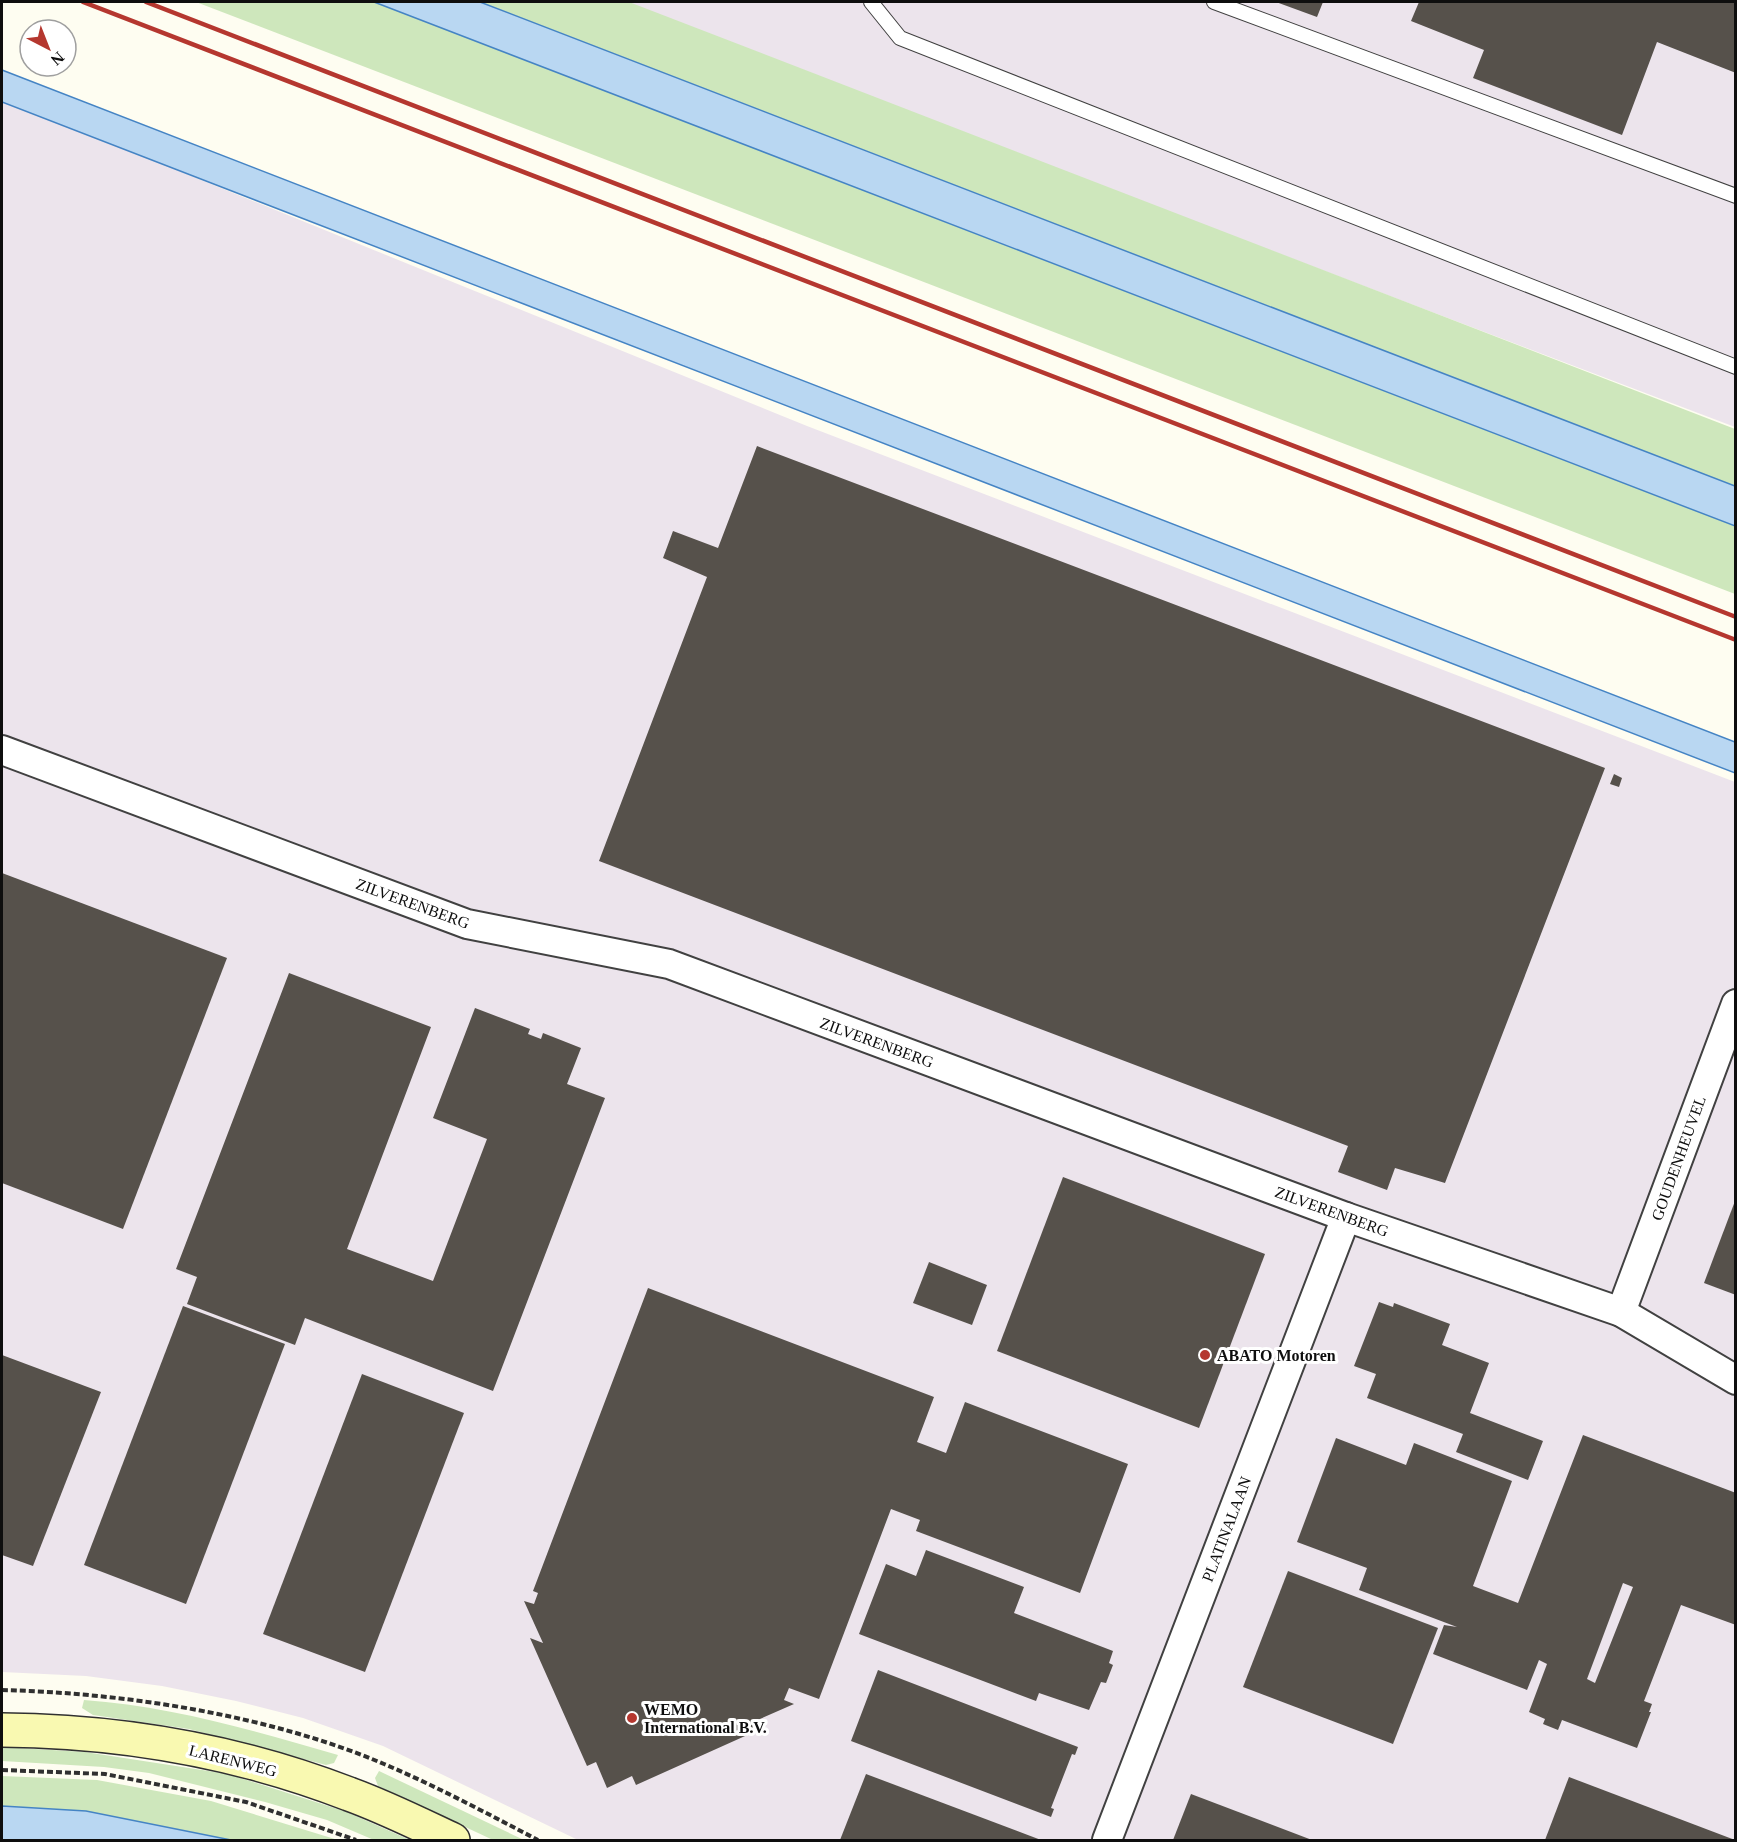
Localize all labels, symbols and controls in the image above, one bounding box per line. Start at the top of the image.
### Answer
north arrow [18,18,78,78]
text: N [47,49,68,69]
street label: ZILVERENBERG [354,875,472,932]
street label: ZILVERENBERG [818,1014,936,1071]
street label: GOUDENHEUVEL [1648,1093,1709,1223]
street label: ZILVERENBERG [1273,1183,1391,1240]
place label: ABATO Motoren [1217,1347,1336,1364]
marker: ABATO Motoren [1198,1348,1212,1362]
street label: PLATINALAAN [1199,1474,1254,1584]
place label: WEMO International B.V. [644,1701,767,1736]
marker: WEMO International B.V. [625,1711,639,1725]
street label: LARENWEG [187,1741,279,1780]

